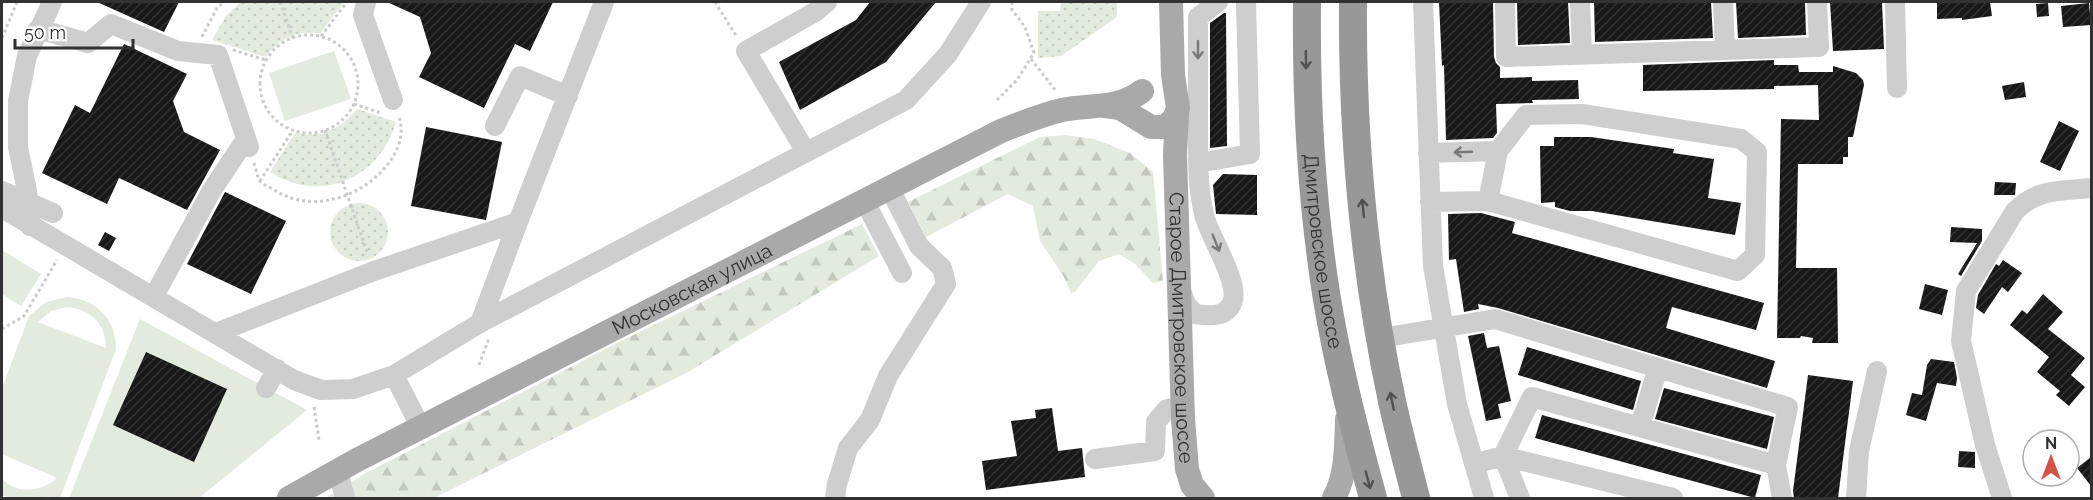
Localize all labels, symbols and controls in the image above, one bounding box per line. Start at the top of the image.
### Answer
scale bar [15,12,134,50]
text: 50 m [24,22,66,43]
one-way arrow [1192,40,1204,60]
one-way arrow [1301,49,1312,69]
one-way arrow [1454,146,1474,158]
street label: Дмитровское шоссе [1299,153,1348,351]
street label: Старое Дмитровское шоссе [1164,192,1199,465]
one-way arrow [1357,199,1368,219]
one-way arrow [1211,233,1222,252]
street label: Московская улица [608,238,776,340]
one-way arrow [1386,392,1397,411]
north arrow [2021,428,2081,488]
text: N [2045,434,2057,453]
one-way arrow [1363,470,1375,489]

